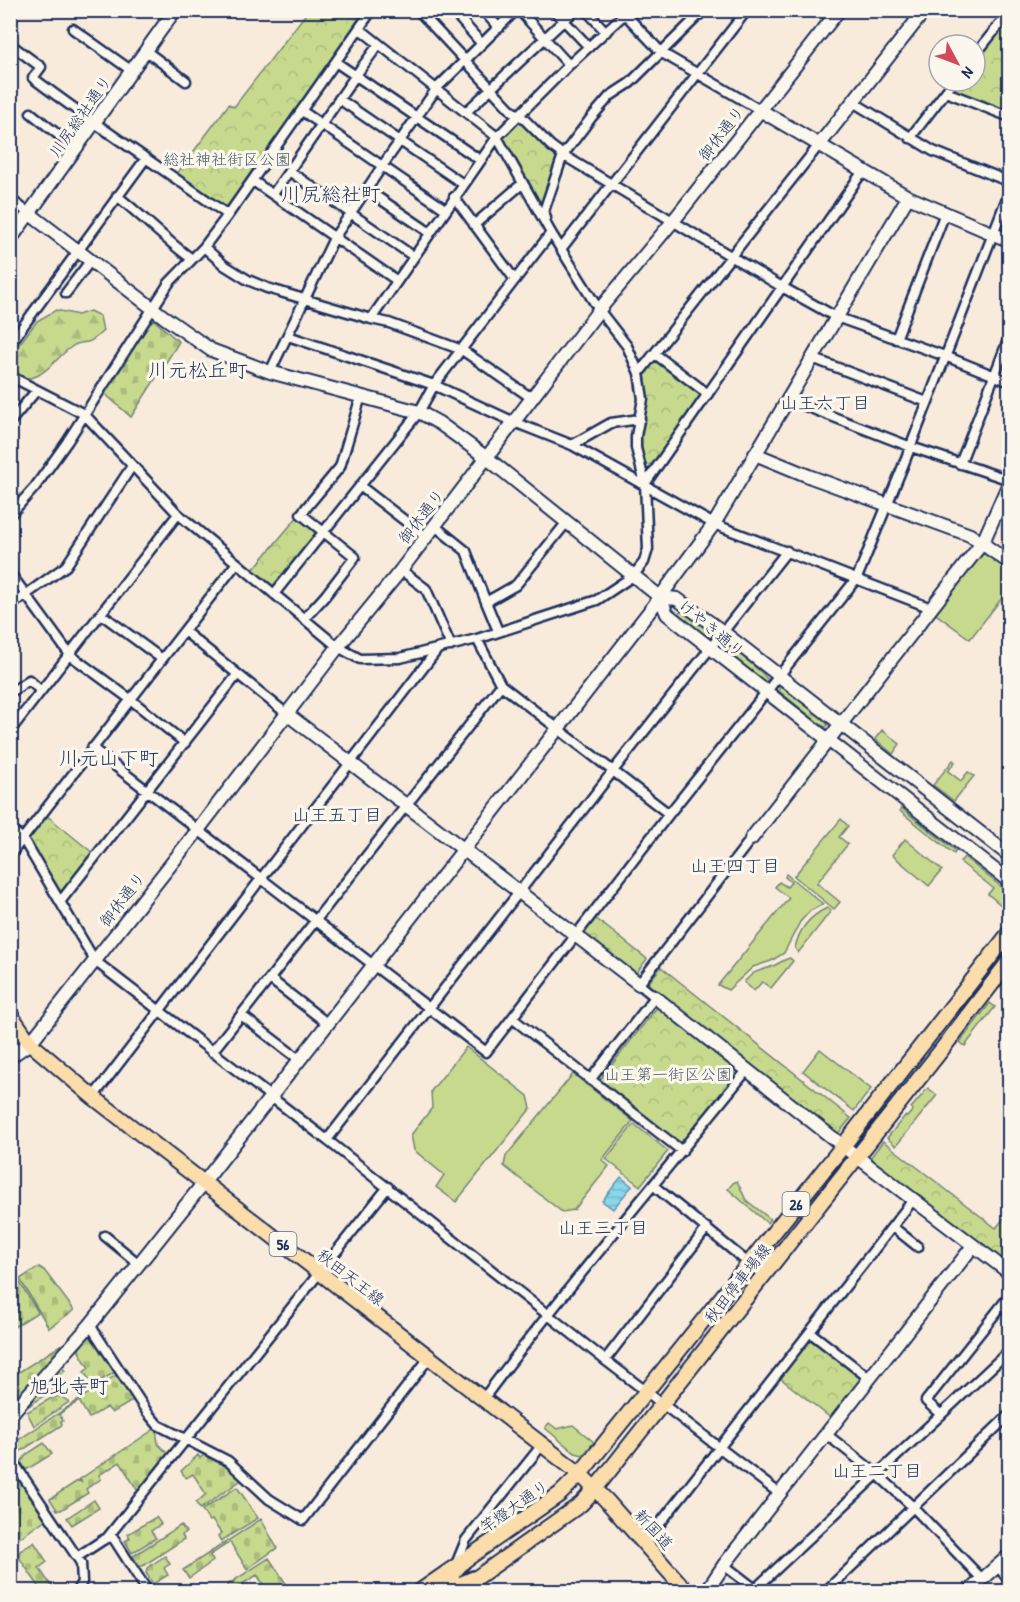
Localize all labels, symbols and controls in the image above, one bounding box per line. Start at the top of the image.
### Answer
north arrow [927,33,987,93]
text: N [957,62,979,84]
street label: 川尻総社通り [43,70,117,162]
street label: 御休通り [693,101,749,165]
park label: 総社神社街区公園 [163,148,291,170]
district label: 川尻総社町 [281,180,381,207]
district label: 川元松丘町 [148,356,248,383]
district label: 山王六丁目 [780,390,870,415]
street label: 御休通り [393,484,449,548]
street label: けやき通り [674,594,750,662]
district label: 川元山下町 [59,744,159,771]
district label: 山王五丁目 [292,802,382,827]
district label: 山王四丁目 [690,853,780,878]
street label: 御休通り [94,867,150,931]
park label: 山王第一街区公園 [604,1063,732,1085]
road number: 26 [782,1192,810,1216]
district label: 山王三丁目 [558,1215,648,1240]
road number: 56 [270,1232,296,1256]
street label: 秋田停車場線 [699,1238,775,1328]
street label: 秋田天王線 [313,1244,389,1310]
district label: 旭北寺町 [29,1372,109,1399]
district label: 山王二丁目 [832,1458,922,1483]
street label: 竿燈大通り [475,1474,553,1538]
street label: 新国道 [630,1504,678,1554]

